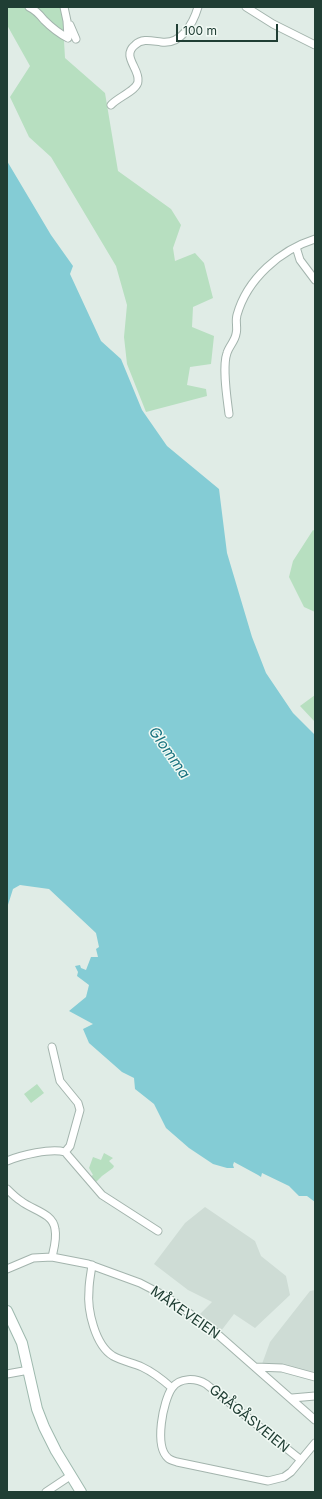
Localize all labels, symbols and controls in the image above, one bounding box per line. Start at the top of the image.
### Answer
scale bar [178,16,280,42]
text: 100 m [183,23,217,38]
water label: Glomma [145,724,193,782]
street label: MÅKEVEIEN [147,1283,223,1343]
street label: GRÅGÅSVEIEN [206,1382,292,1456]

